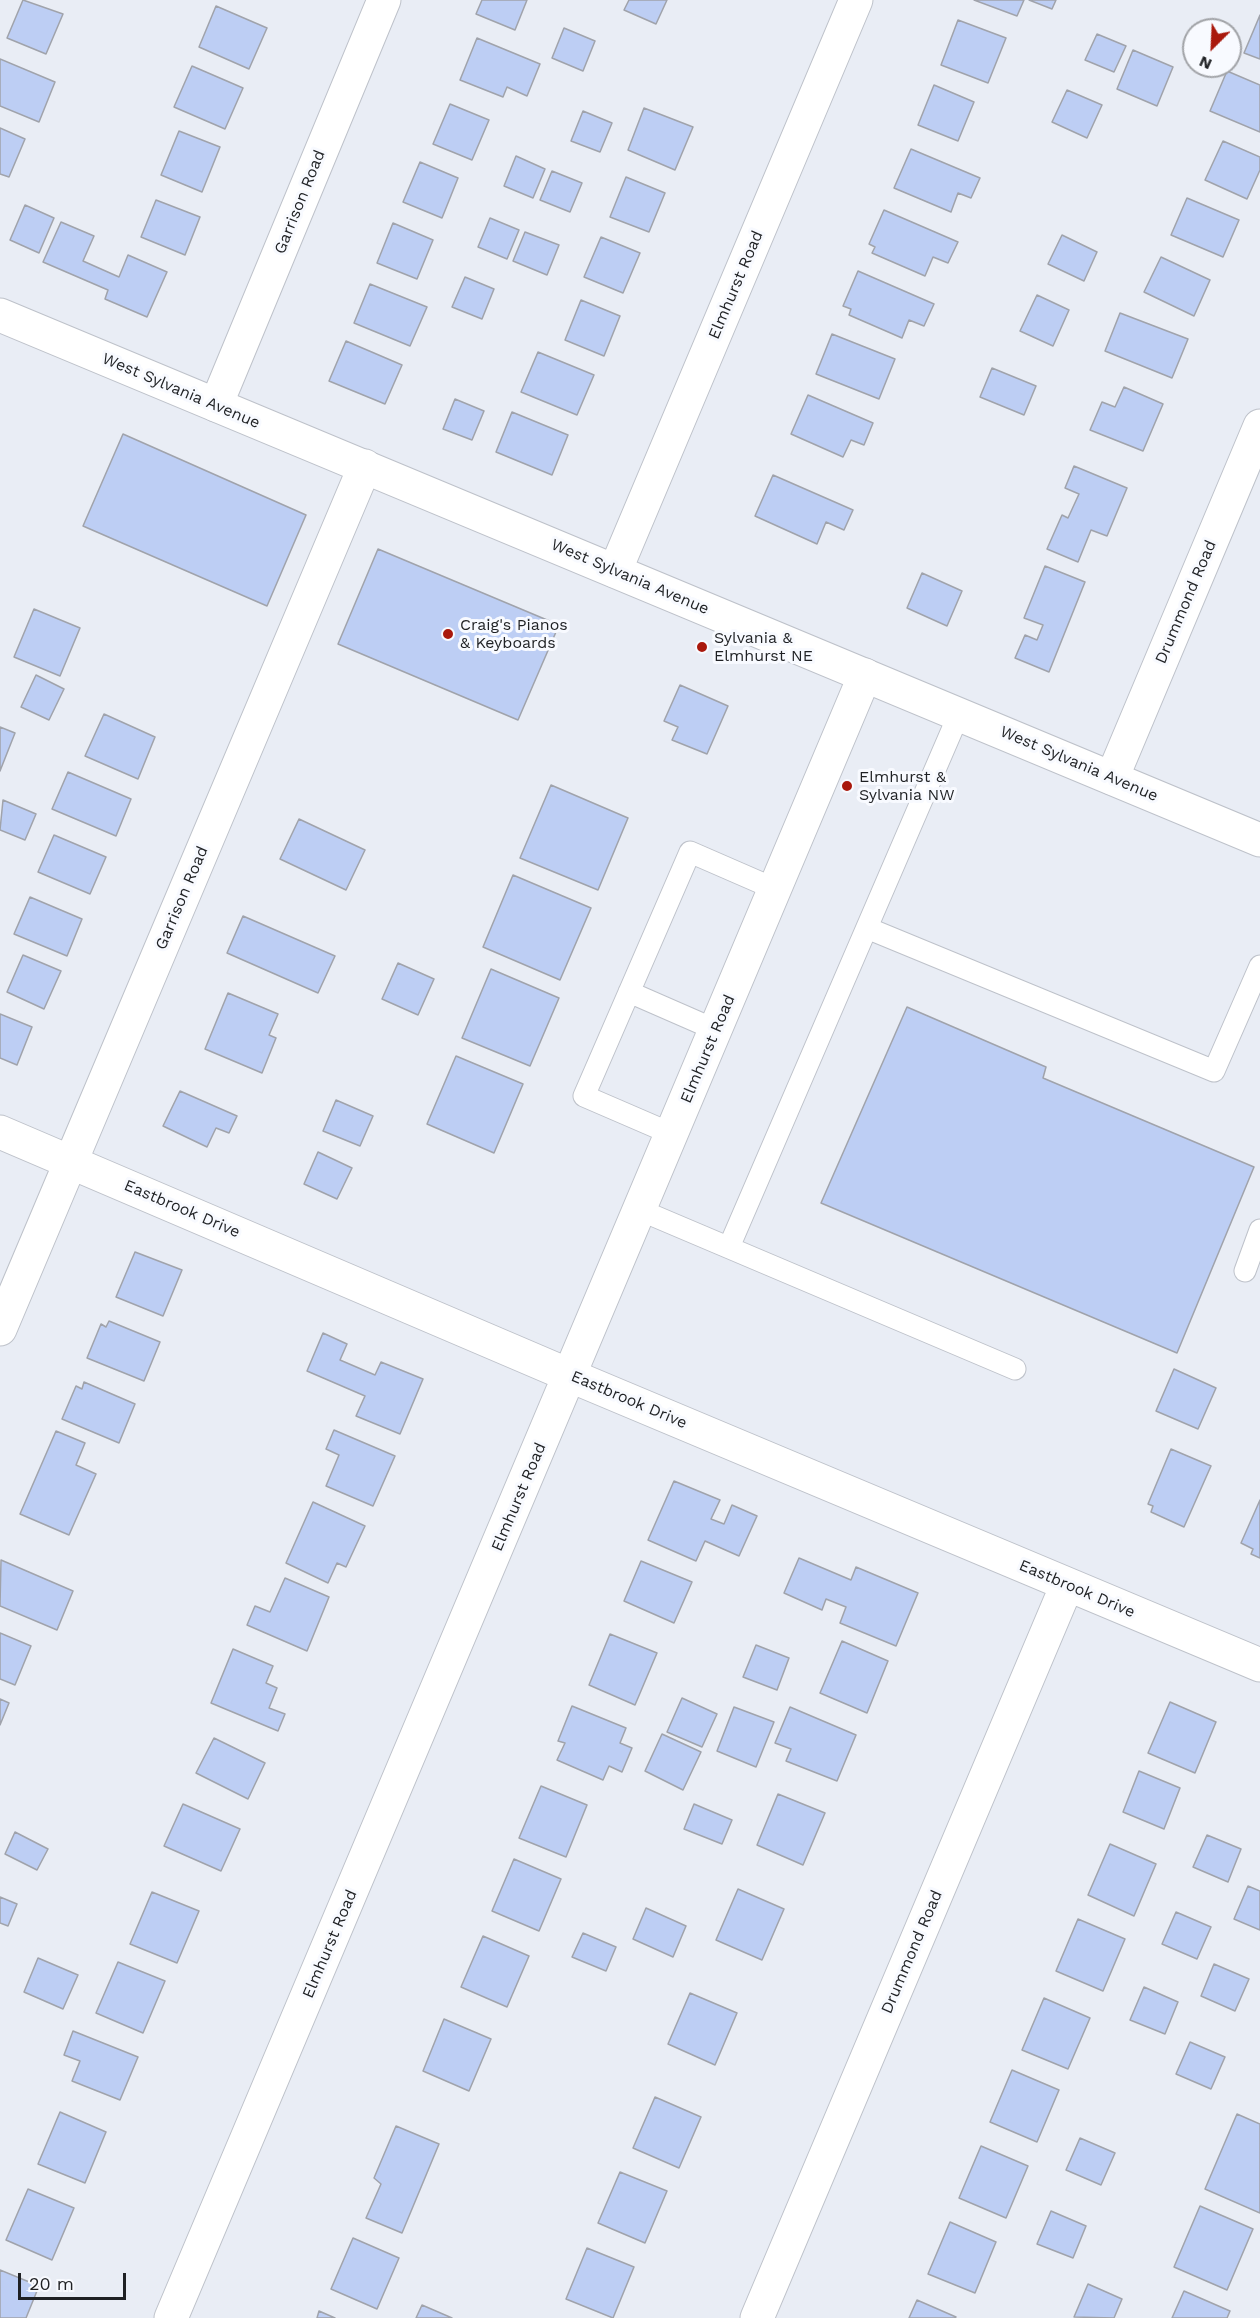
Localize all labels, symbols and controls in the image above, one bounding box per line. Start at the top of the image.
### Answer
north arrow [1182,18,1242,78]
text: N [1196,52,1215,74]
street label: Garrison Road [270,147,330,257]
street label: Elmhurst Road [705,228,767,342]
street label: West Sylvania Avenue [99,349,263,433]
street label: West Sylvania Avenue [548,535,712,619]
street label: Drummond Road [1151,537,1221,667]
place label: Craig's Pianos & Keyboards [460,615,568,653]
marker: Craig's Pianos & Keyboards [441,627,455,641]
place label: Sylvania & Elmhurst NE [714,628,813,666]
marker: Sylvania & Elmhurst NE [695,640,709,654]
street label: West Sylvania Avenue [997,722,1161,806]
place label: Elmhurst & Sylvania NW [859,767,955,805]
marker: Elmhurst & Sylvania NW [840,779,854,793]
street label: Garrison Road [152,843,212,953]
street label: Elmhurst Road [677,992,739,1106]
street label: Eastbrook Drive [121,1176,243,1242]
street label: Eastbrook Drive [568,1367,690,1433]
street label: Elmhurst Road [488,1440,550,1554]
street label: Eastbrook Drive [1016,1556,1138,1622]
street label: Elmhurst Road [299,1887,361,2001]
street label: Drummond Road [877,1887,947,2017]
scale bar [21,2261,129,2299]
text: 20 m [29,2273,74,2294]

